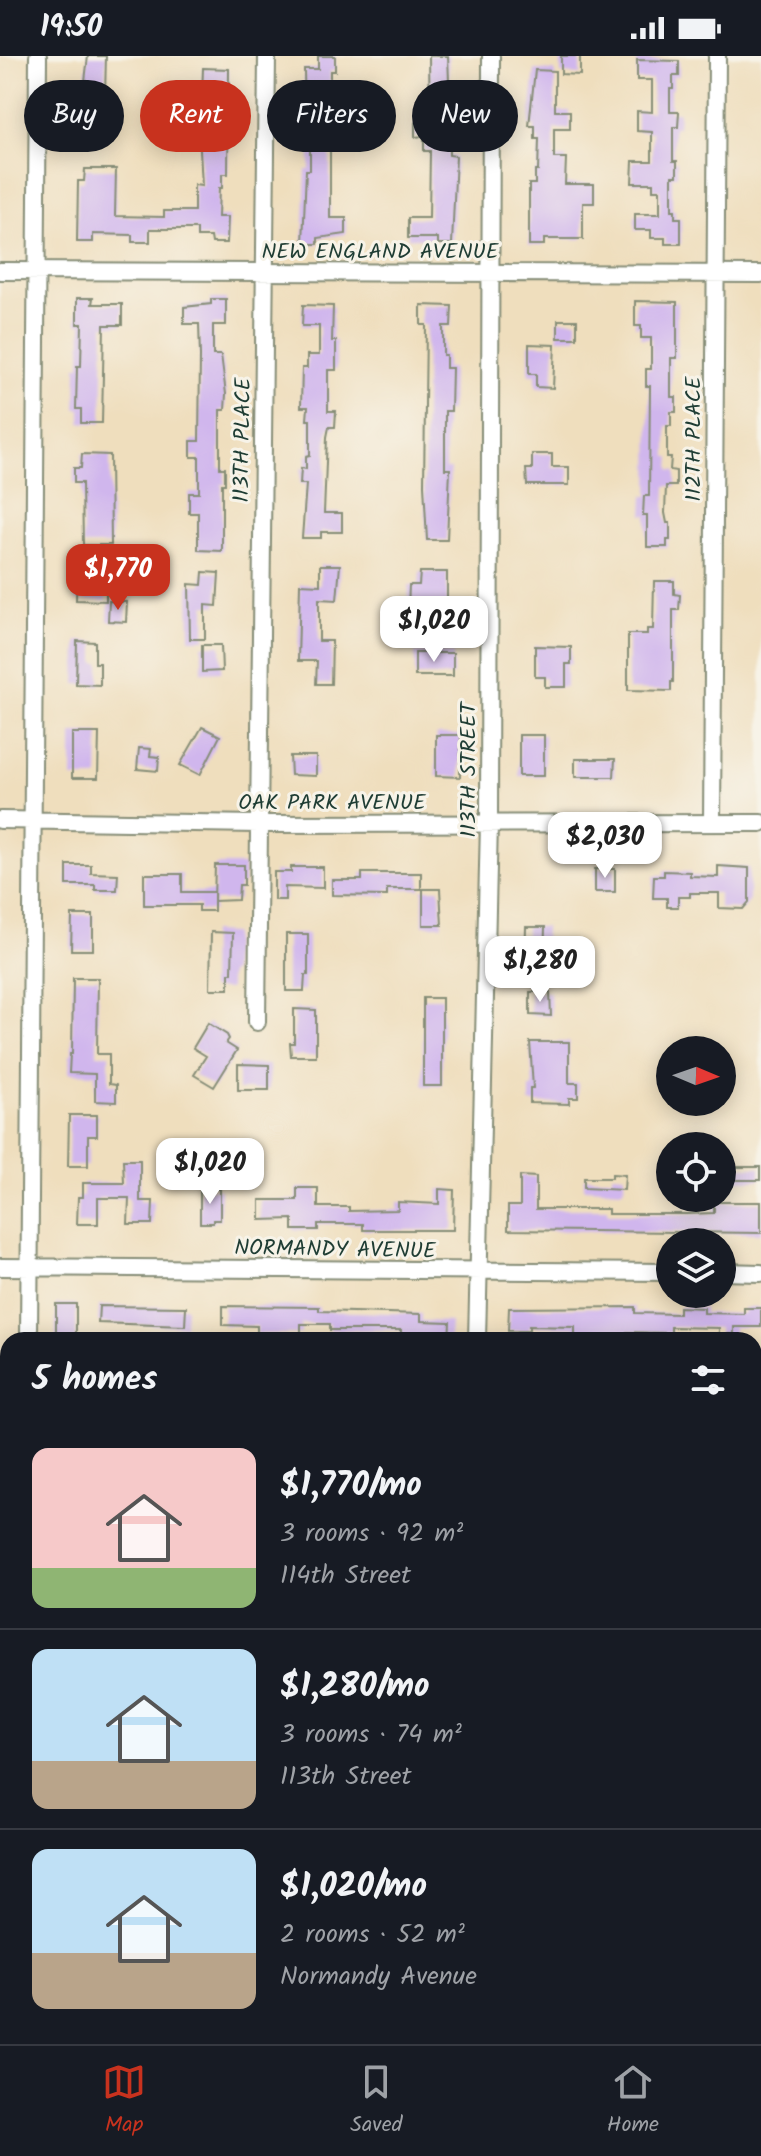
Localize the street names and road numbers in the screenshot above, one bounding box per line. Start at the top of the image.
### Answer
street label: NEW ENGLAND AVENUE [261,235,500,270]
street label: 112TH PLACE [677,375,712,502]
street label: 113TH PLACE [225,376,262,503]
street label: 113TH STREET [452,700,487,838]
street label: OAK PARK AVENUE [238,786,427,821]
street label: NORMANDY AVENUE [234,1231,437,1270]

